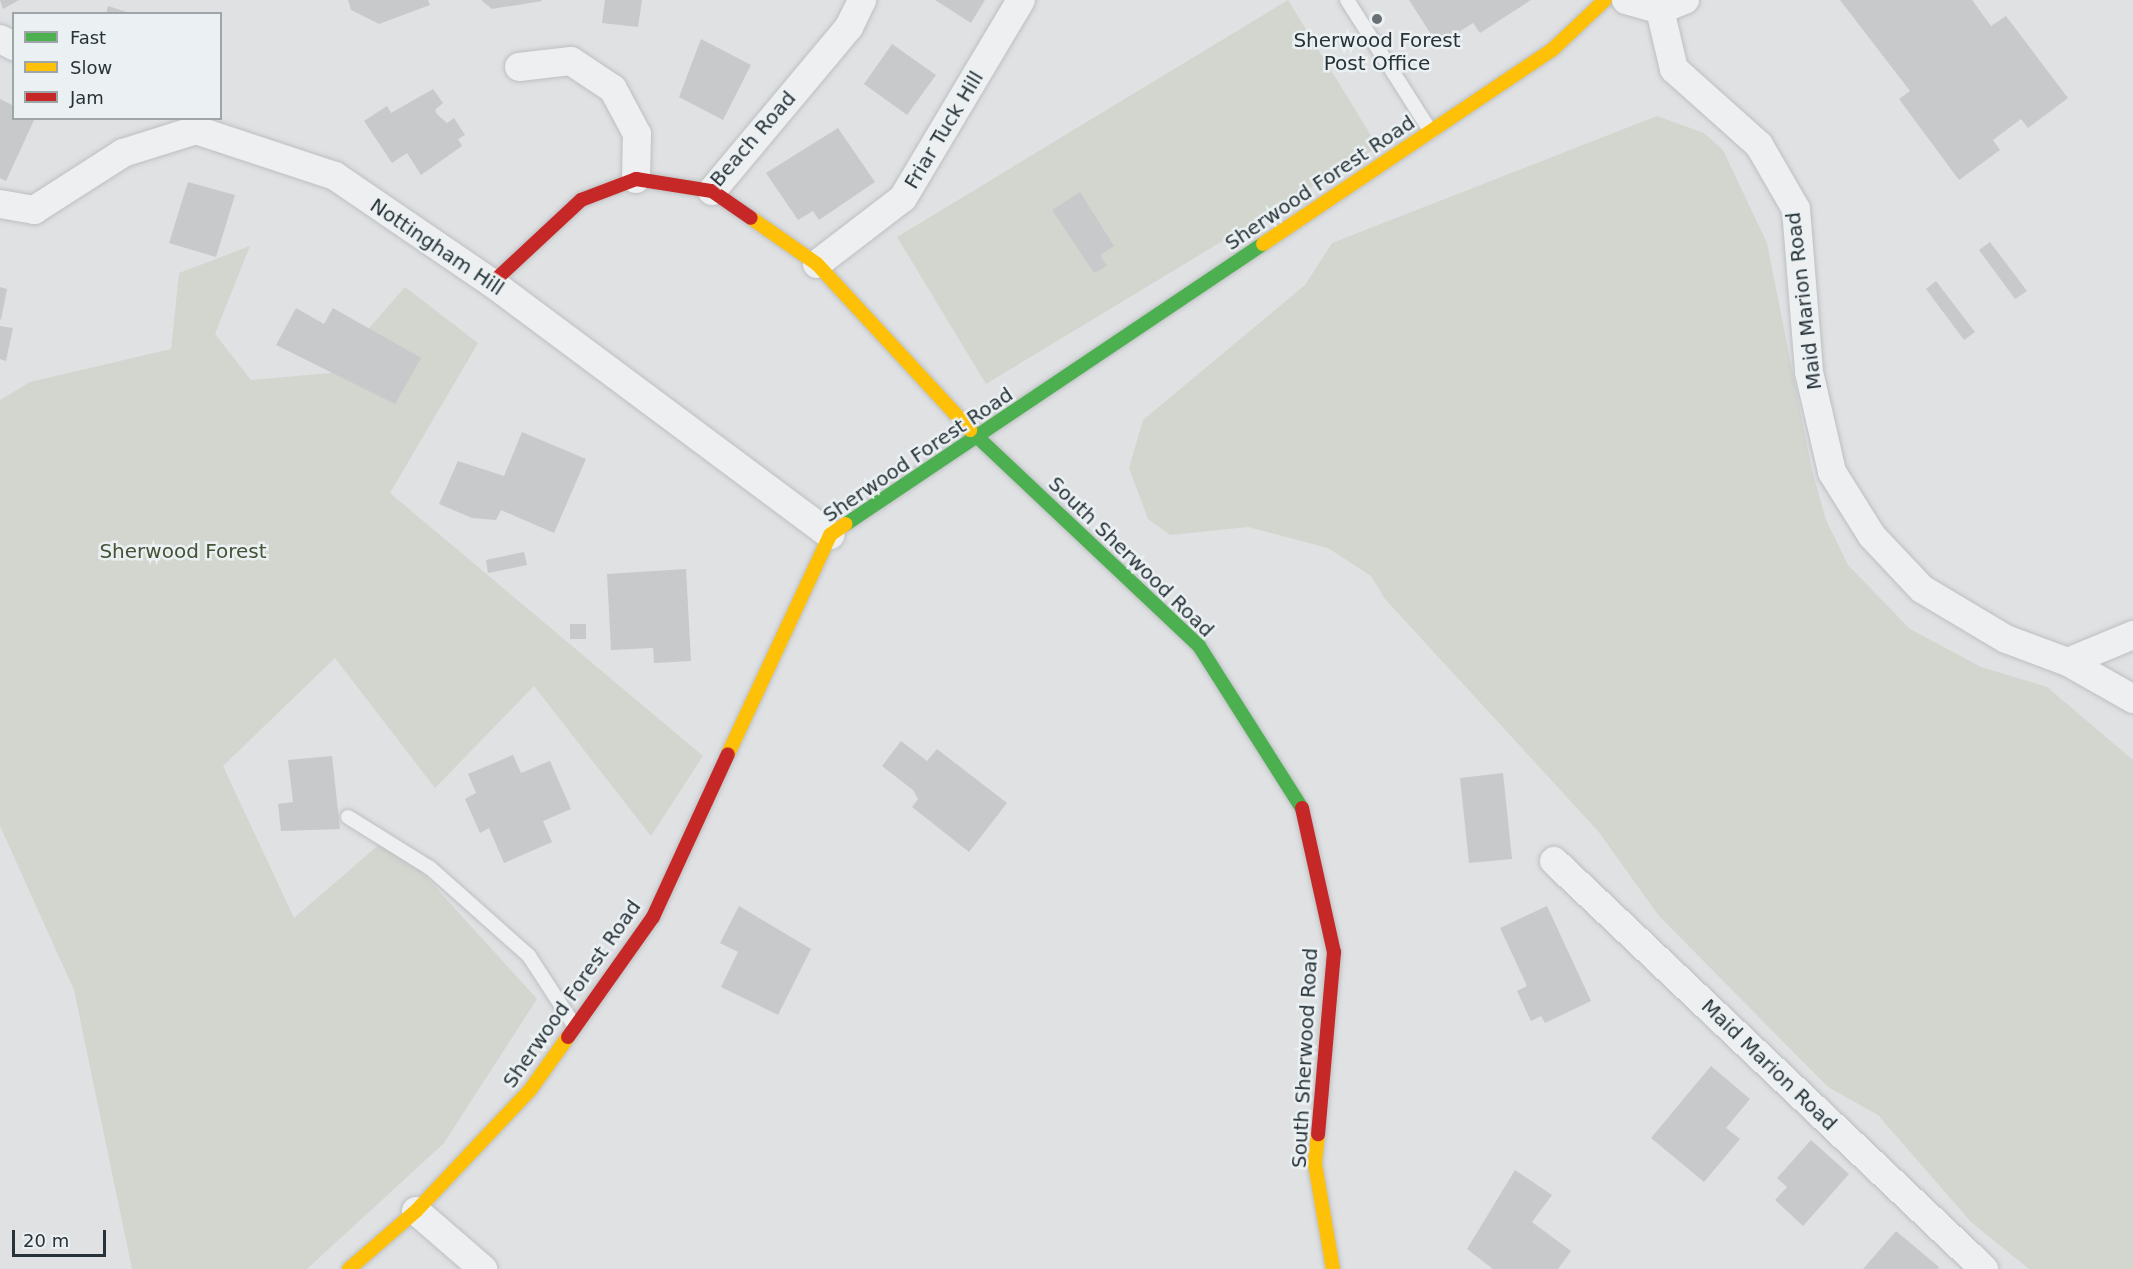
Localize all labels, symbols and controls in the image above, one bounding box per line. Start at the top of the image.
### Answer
legend [12,12,222,120]
marker: Sherwood Forest Post Office [1370,12,1384,26]
text: Fast [70,27,106,48]
place label: Sherwood Forest Post Office [1293,28,1461,75]
text: Slow [70,57,112,78]
street label: Friar Tuck Hill [899,67,989,193]
street label: Beach Road [705,86,801,192]
text: Jam [70,87,104,108]
street label: Sherwood Forest Road [1221,111,1419,255]
street label: Nottingham Hill [366,193,508,301]
street label: Maid Marion Road [1781,211,1827,391]
street label: Sherwood Forest Road [819,383,1017,527]
street label: South Sherwood Road [1043,472,1219,642]
park label: Sherwood Forest [99,539,267,563]
street label: Sherwood Forest Road [498,895,646,1093]
street label: South Sherwood Road [1287,947,1323,1169]
street label: Maid Marion Road [1696,994,1842,1136]
scale bar [15,1218,110,1256]
text: 20 m [23,1230,69,1251]

